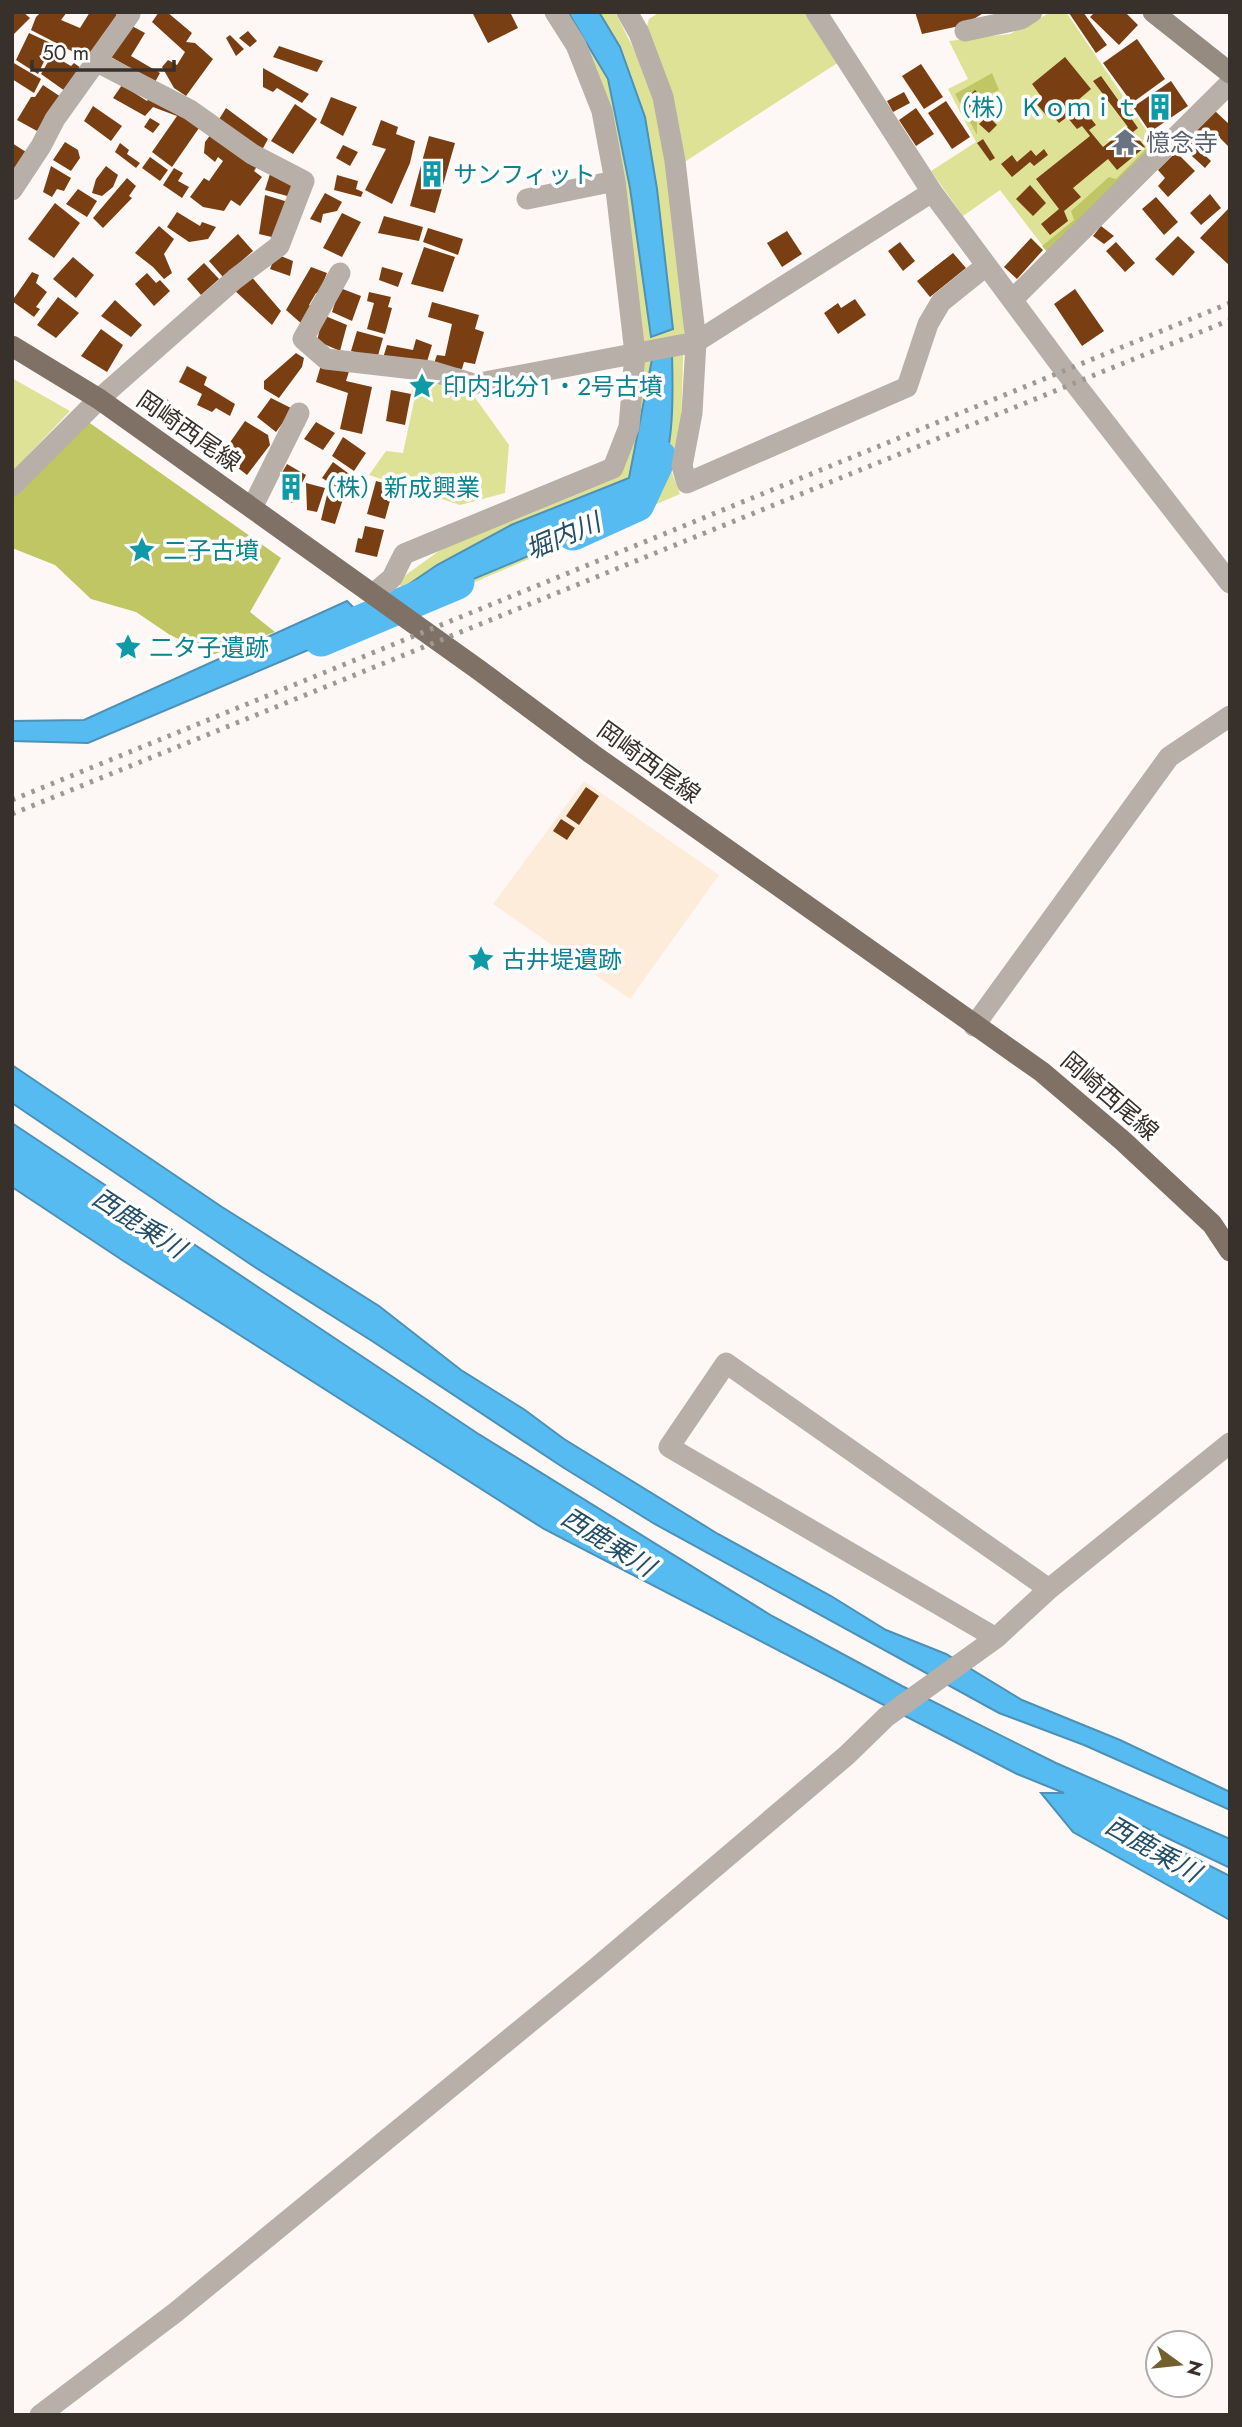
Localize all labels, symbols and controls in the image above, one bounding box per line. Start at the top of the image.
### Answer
scale bar [32,28,173,72]
text: 50 m [42,38,89,68]
place label: （株）Ｋｏｍｉｔ [947,90,1139,125]
building icon: （株）Ｋｏｍｉｔ [1145,92,1175,122]
place label: 憶念寺 [1146,125,1218,160]
temple icon: 憶念寺 [1110,127,1140,157]
place label: サンフィット [453,157,596,192]
building icon: サンフィット [417,159,447,189]
place label: 印内北分１・２号古墳 [443,369,663,404]
place icon: 印内北分１・２号古墳 [407,371,437,401]
street label: 岡崎西尾線 [130,382,248,480]
place label: （株）新成興業 [312,470,480,505]
building icon: （株）新成興業 [276,472,306,502]
water label: 堀内川 [520,502,609,569]
place label: 二子古墳 [163,533,259,568]
place icon: 二子古墳 [127,535,157,565]
place label: 二タ子遺跡 [149,630,269,665]
place icon: 二タ子遺跡 [113,632,143,662]
street label: 岡崎西尾線 [590,713,708,811]
place label: 古井堤遺跡 [502,942,622,977]
place icon: 古井堤遺跡 [466,944,496,974]
street label: 岡崎西尾線 [1053,1043,1167,1149]
water label: 西鹿乗川 [85,1179,195,1269]
water label: 西鹿乗川 [554,1498,665,1587]
water label: 西鹿乗川 [1098,1807,1210,1893]
north arrow [1144,2329,1214,2399]
text: N [1180,2357,1210,2379]

